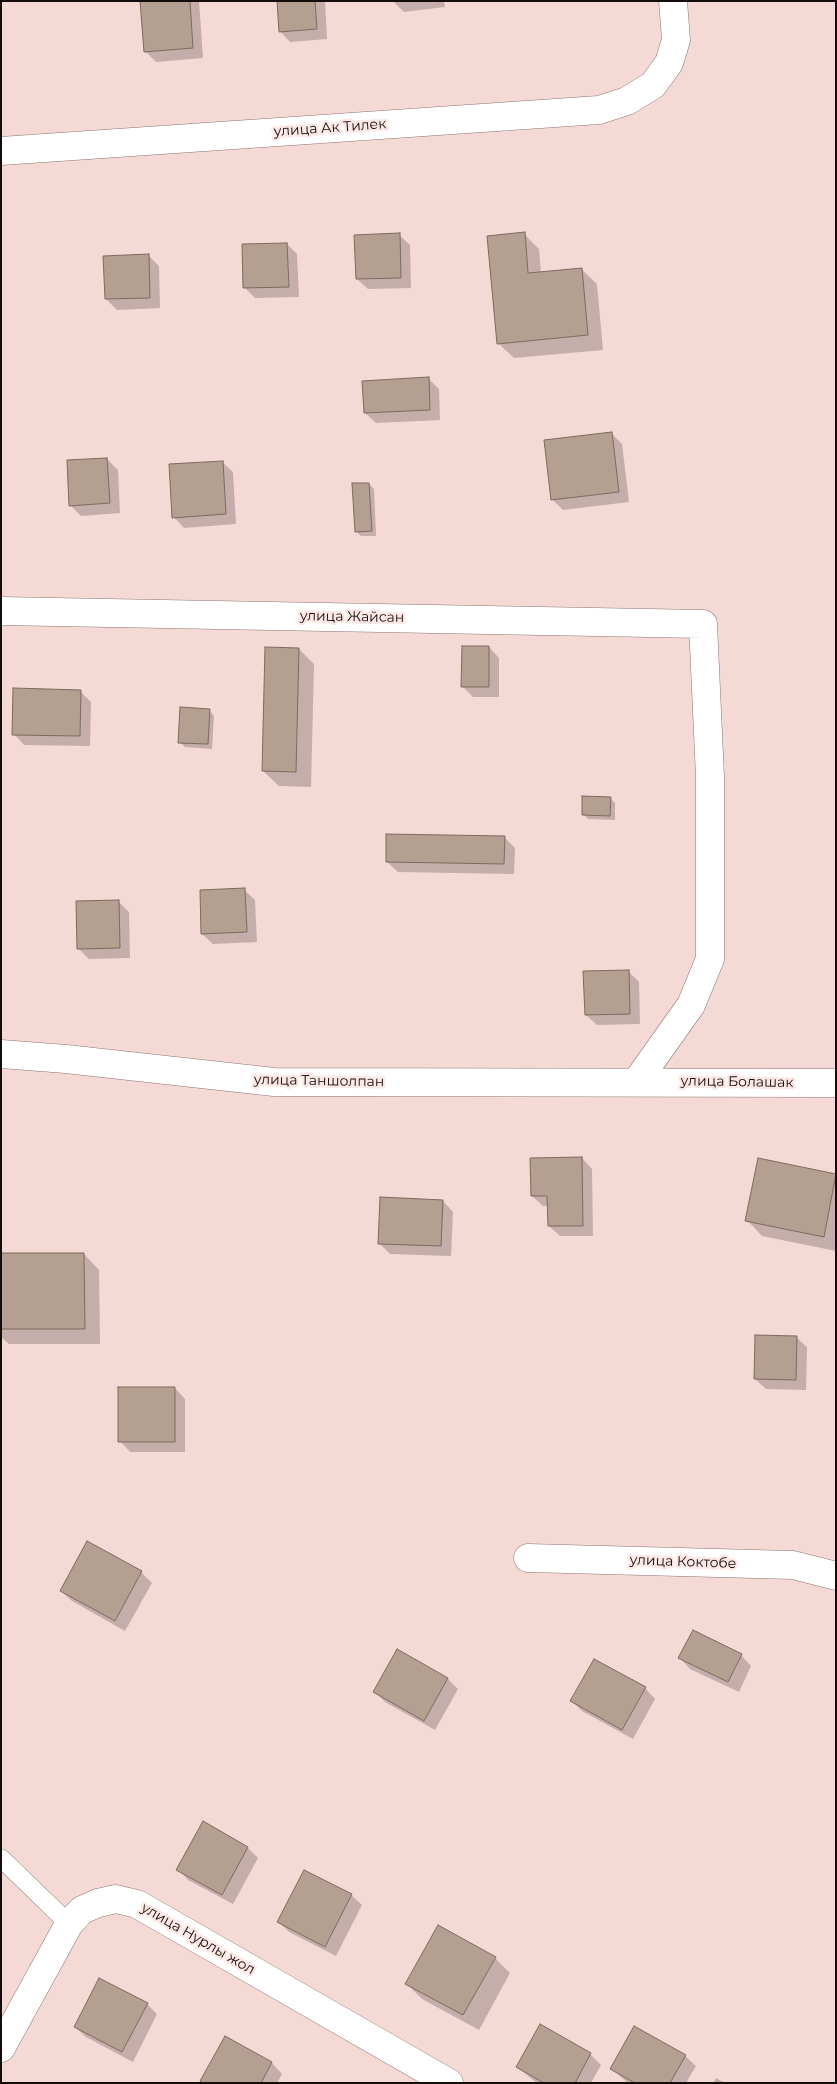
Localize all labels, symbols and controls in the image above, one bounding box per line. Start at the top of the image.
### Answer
street label: улица Ак Тилек [273,116,387,140]
street label: улица Жайсан [300,608,404,626]
street label: улица Таншолпан [254,1071,384,1091]
street label: улица Болашак [681,1073,793,1091]
street label: улица Коктобе [629,1552,737,1572]
street label: улица Нурлы жол [138,1900,258,1978]

